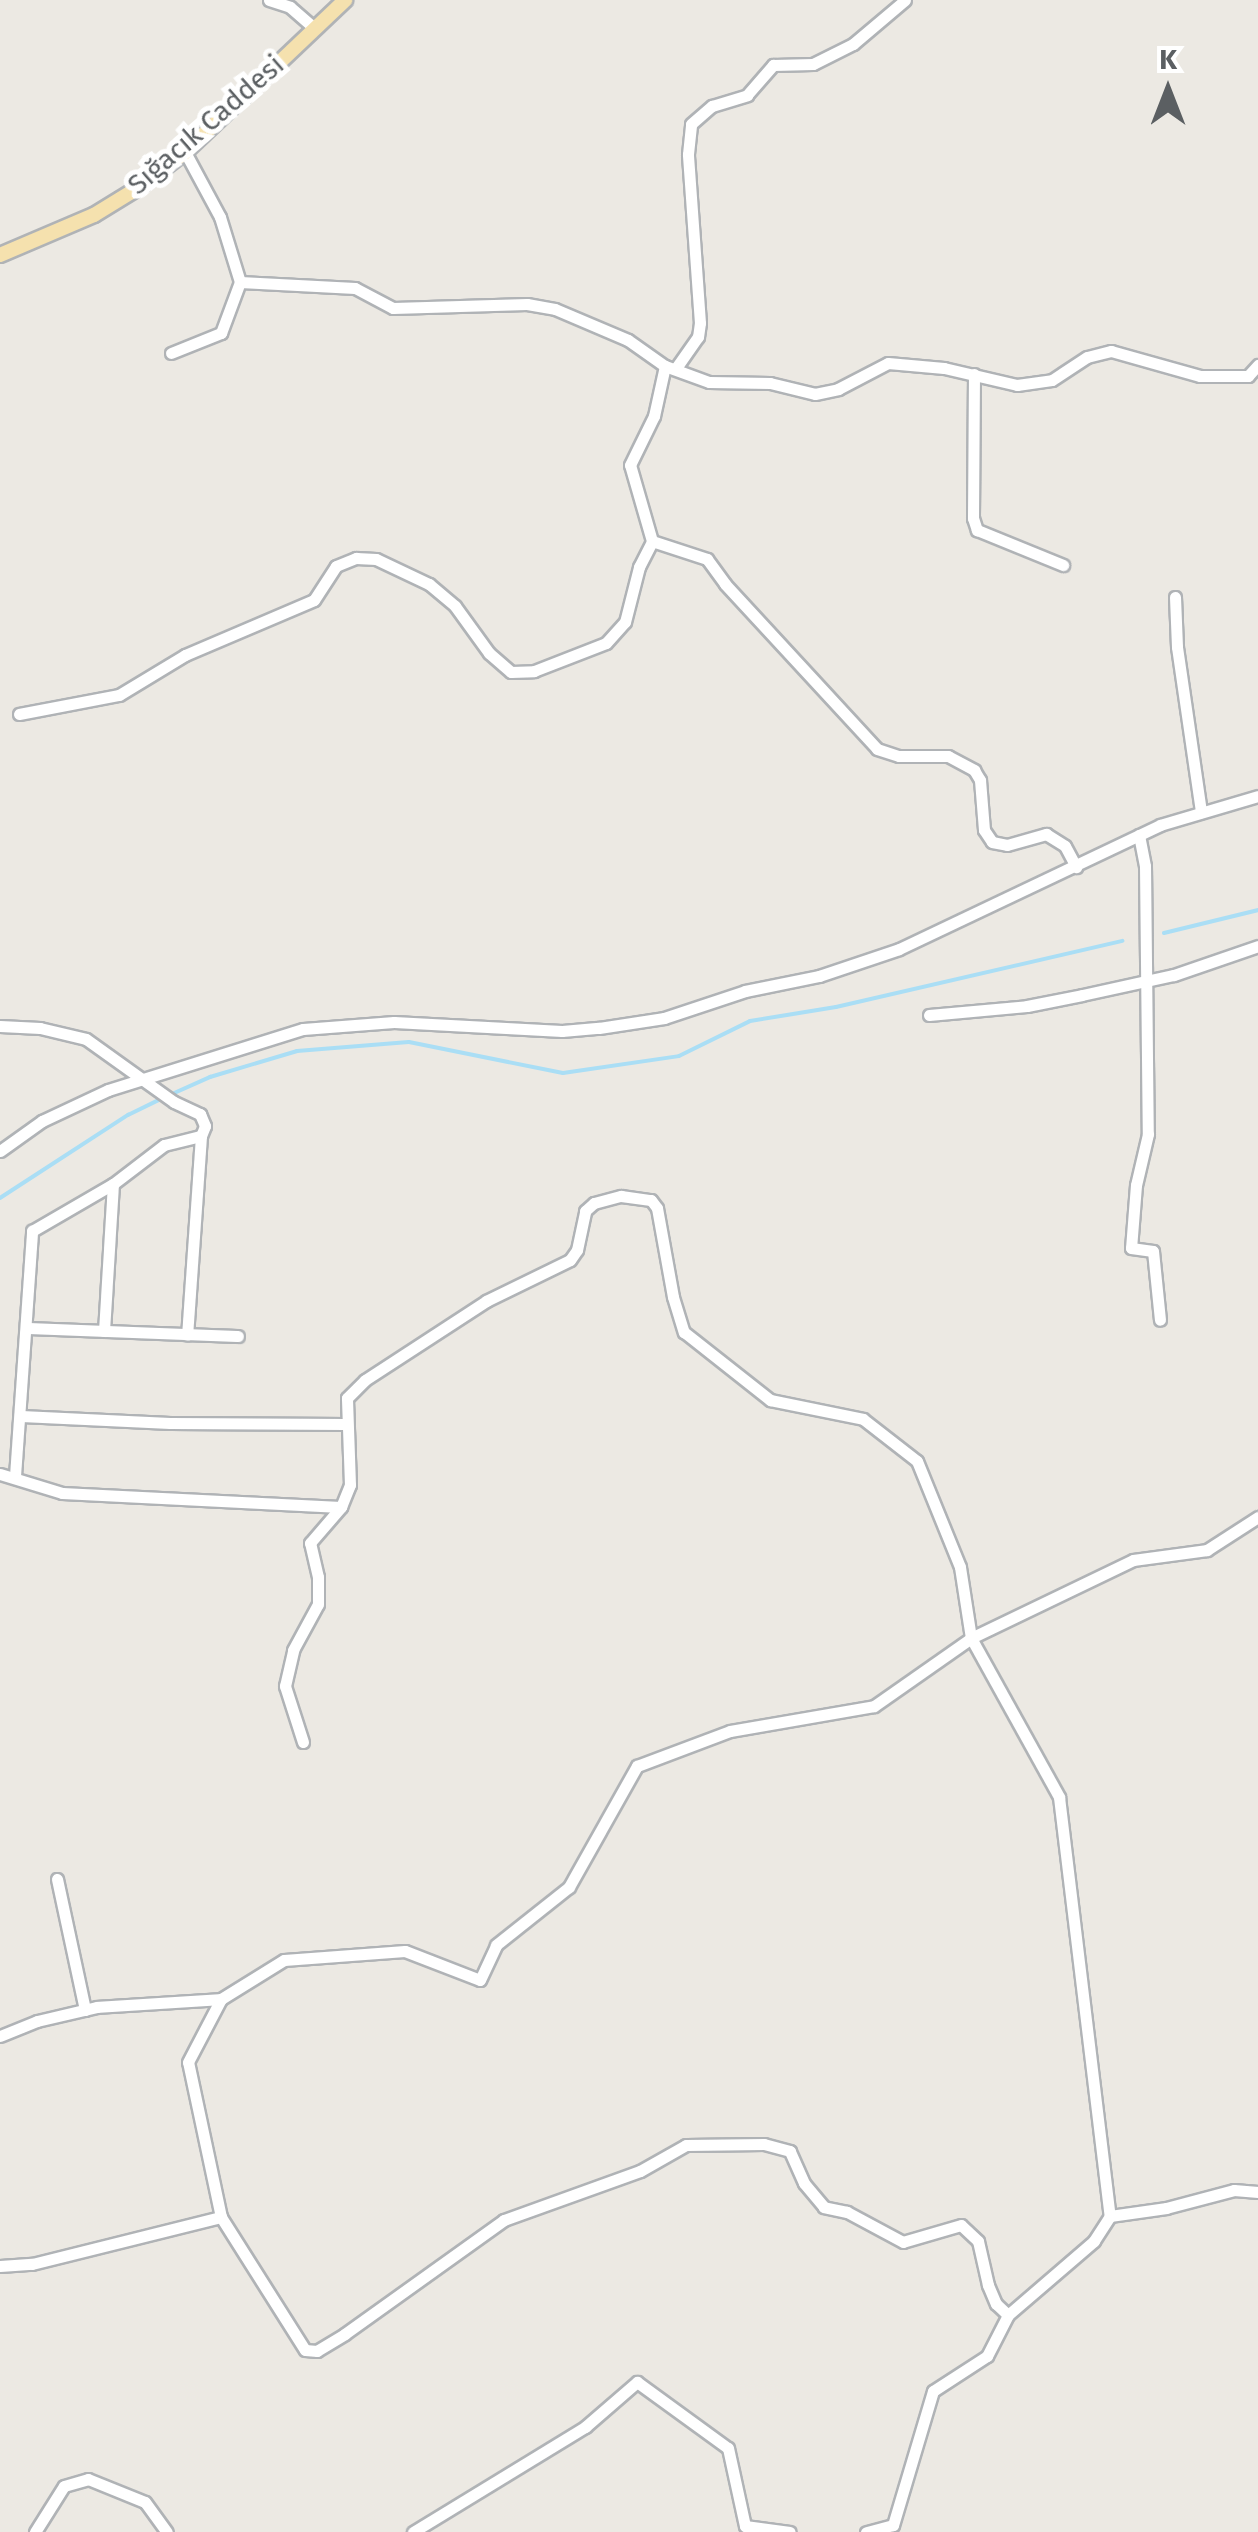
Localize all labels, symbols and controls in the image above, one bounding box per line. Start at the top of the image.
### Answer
north arrow [1118,40,1218,140]
text: K [1159,43,1177,76]
street label: Sığacık Caddesi [121,48,291,202]

